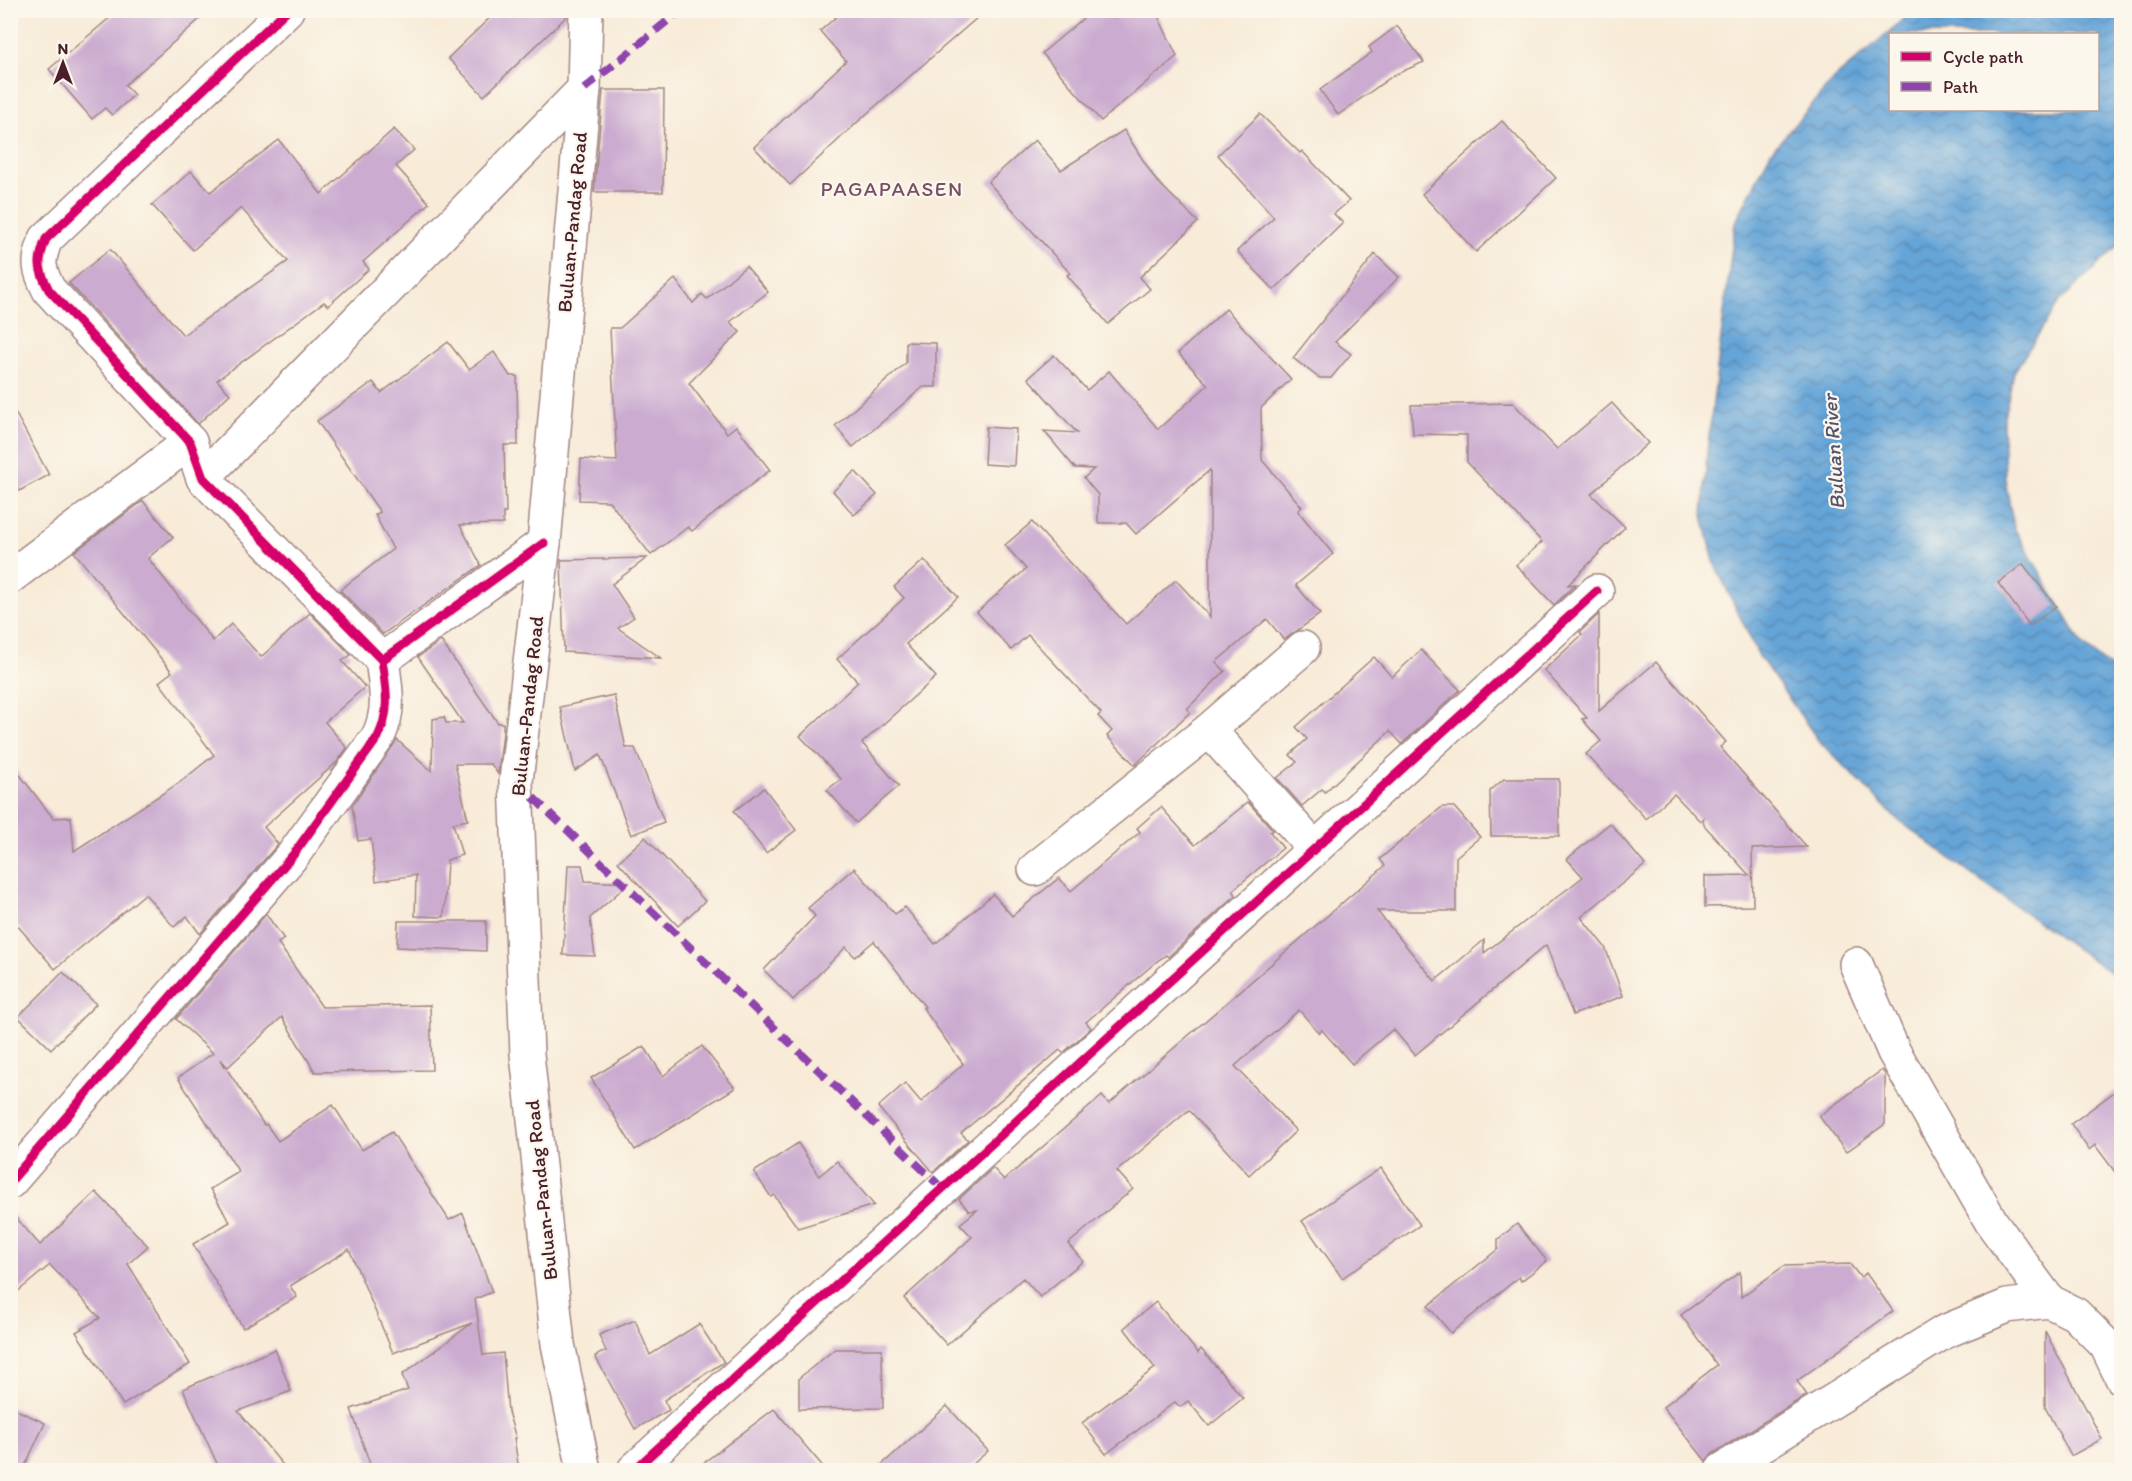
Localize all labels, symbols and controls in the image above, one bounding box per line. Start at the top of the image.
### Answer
north arrow [33,33,93,93]
legend [1889,33,2099,111]
text: N [58,39,68,58]
text: Cycle path [1943,46,2024,68]
text: Path [1943,76,1978,98]
street label: Buluan-Pandag Road [552,131,592,313]
district label: PAGAPAASEN [820,176,964,201]
water label: Buluan River [1816,391,1849,510]
street label: Buluan-Pandag Road [506,615,548,797]
street label: Buluan-Pandag Road [520,1099,562,1281]

